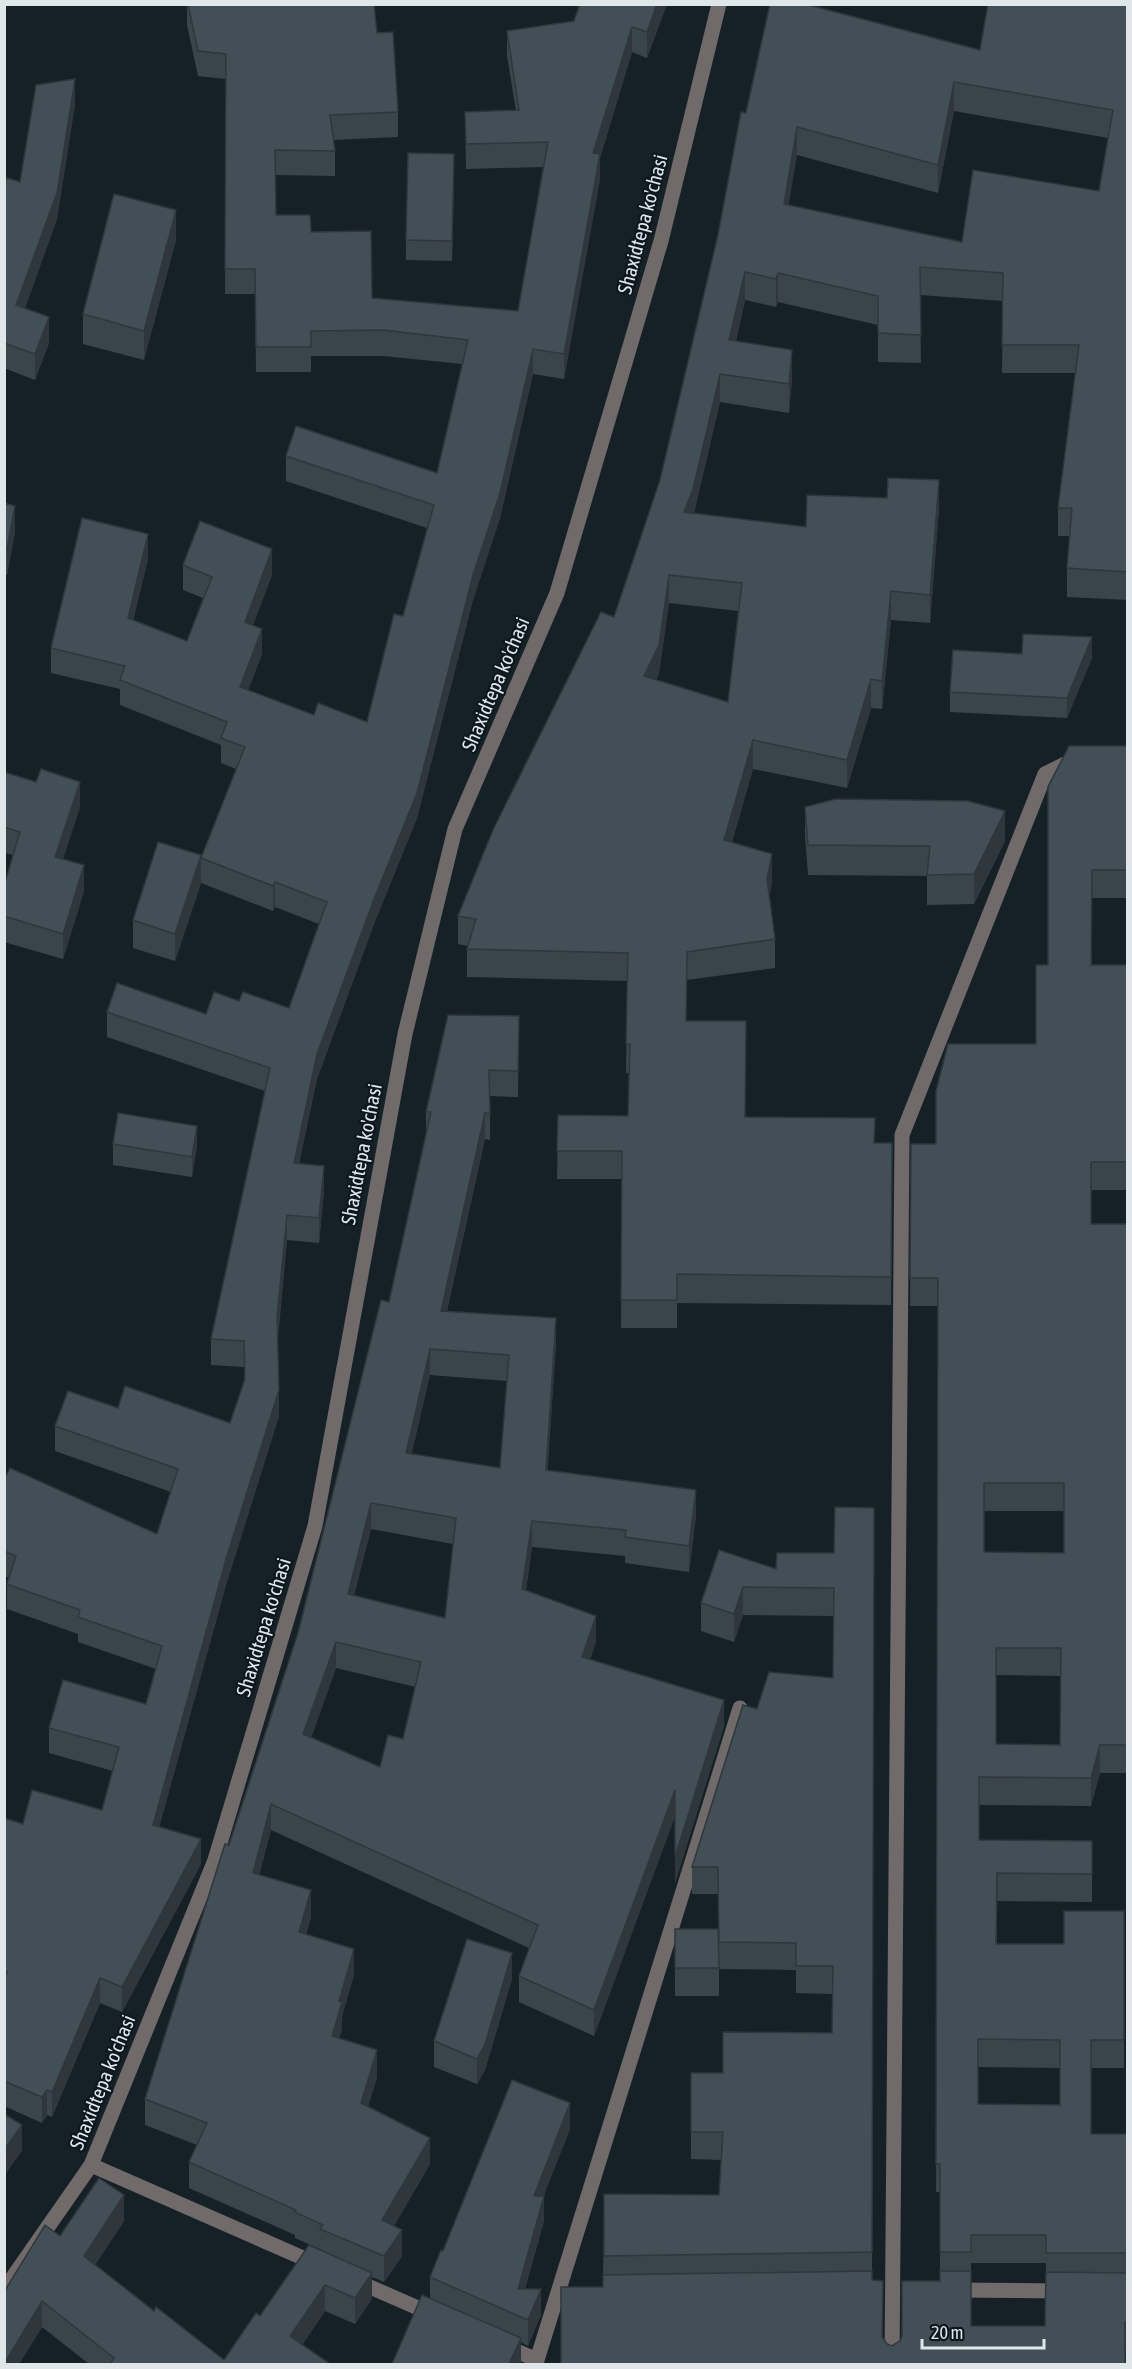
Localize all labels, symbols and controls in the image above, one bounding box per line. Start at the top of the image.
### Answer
street label: Shaxidtepa ko'chasi [612,152,672,296]
street label: Shaxidtepa ko'chasi [456,614,534,754]
street label: Shaxidtepa ko'chasi [336,1081,386,1227]
street label: Shaxidtepa ko'chasi [231,1555,295,1699]
street label: Shaxidtepa ko'chasi [65,2011,139,2153]
scale bar [922,2312,1044,2350]
text: 20 m [931,2322,963,2343]

